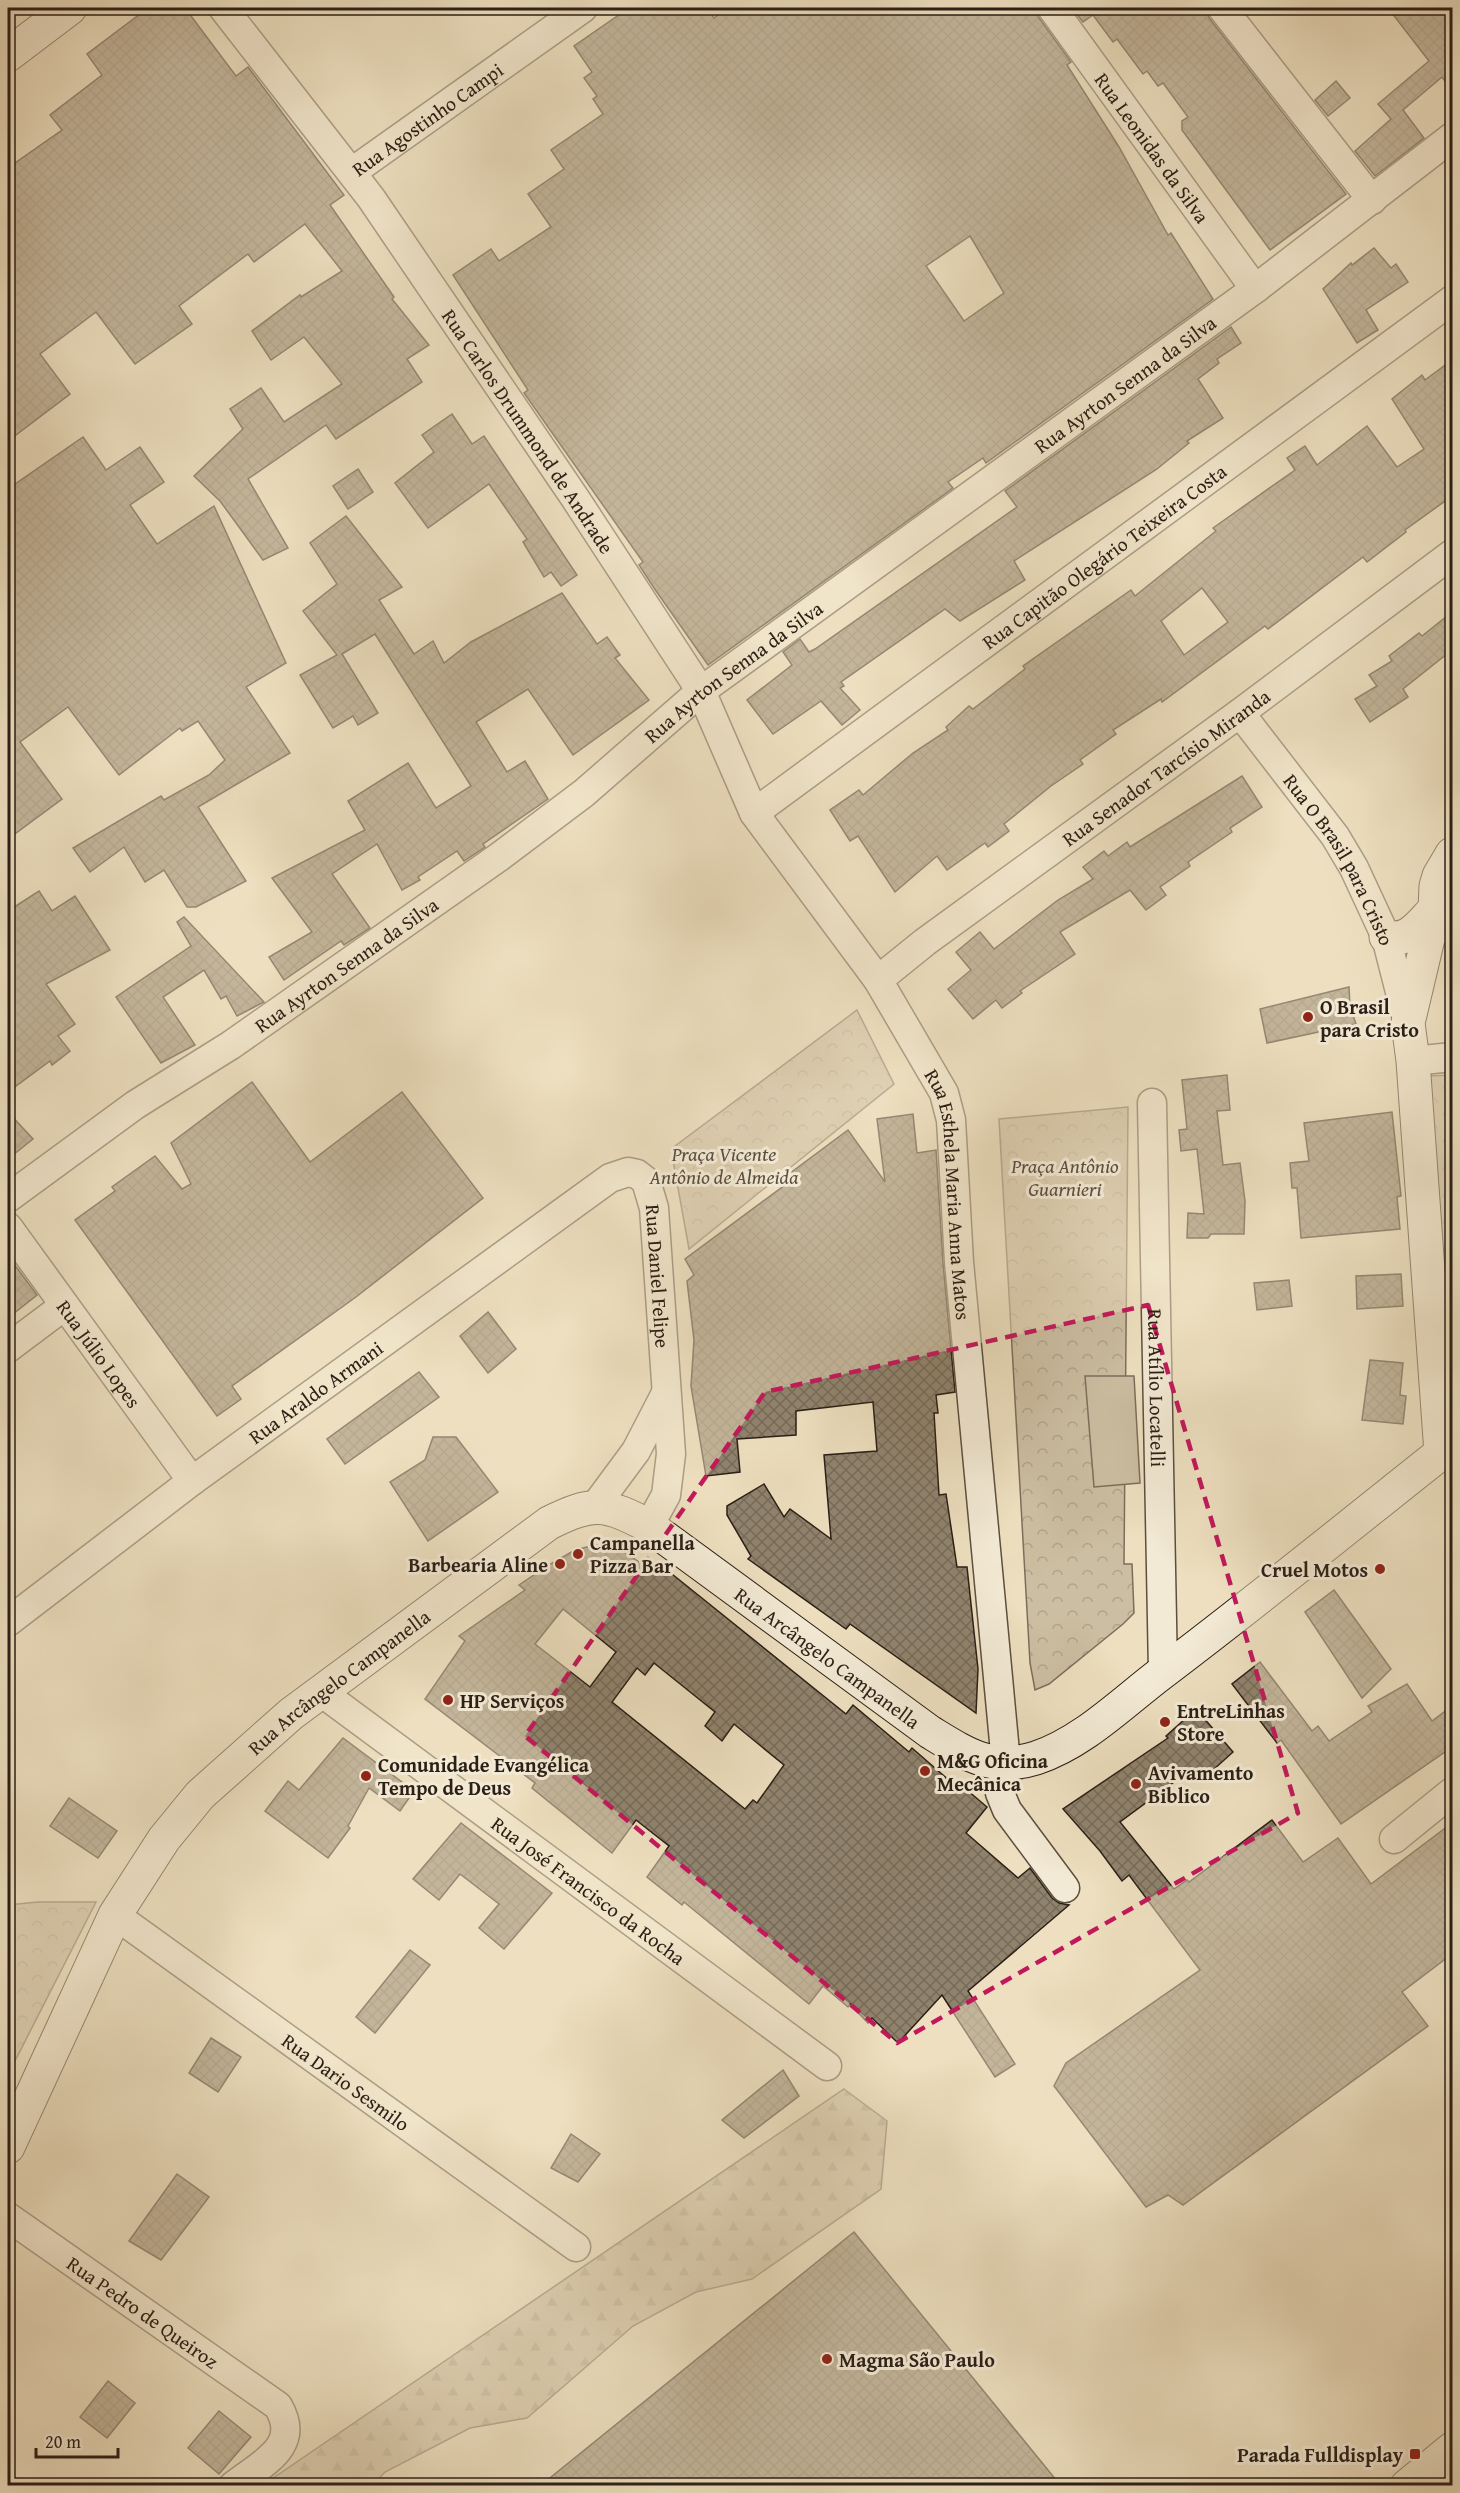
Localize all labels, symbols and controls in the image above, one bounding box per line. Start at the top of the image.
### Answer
street label: Rua Agostinho Campi [346,55,509,182]
street label: Rua Leonidas da Silva [1088,66,1217,229]
street label: Rua Carlos Drummond de Andrade [436,303,622,559]
street label: Rua Ayrton Senna da Silva [1028,307,1222,460]
street label: Rua Capitão Olegário Teixeira Costa [975,456,1232,656]
street label: Rua Ayrton Senna da Silva [637,593,829,749]
street label: Rua Senador Tarcísio Miranda [1056,681,1276,853]
street label: Rua O Brasil para Cristo [1277,767,1402,948]
street label: Rua Ayrton Senna da Silva [248,889,444,1039]
place label: O Brasil para Cristo [1320,992,1419,1044]
marker: O Brasil para Cristo [1301,1010,1315,1024]
street label: Rua Esthela Maria Anna Matos [918,1063,979,1321]
park label: Praça Vicente Antônio de Almeida [649,1139,799,1191]
park label: Praça Antônio Guarnieri [1010,1151,1119,1203]
street label: Rua Daniel Felipe [639,1203,678,1349]
street label: Rua Júlio Lopes [50,1293,149,1413]
street label: Rua Atílio Locatelli [1141,1308,1174,1468]
street label: Rua Araldo Armani [242,1333,389,1450]
place label: Campanella Pizza Bar [590,1528,695,1580]
marker: Campanella Pizza Bar [571,1547,585,1561]
place label: Barbearia Aline [408,1550,548,1579]
place label: Cruel Motos [1261,1555,1368,1584]
marker: Barbearia Aline [553,1557,567,1571]
marker: Cruel Motos [1373,1562,1387,1576]
street label: Rua Arcângelo Campanella [729,1579,927,1735]
street label: Rua Arcângelo Campanella [241,1601,436,1761]
place label: HP Serviços [460,1686,564,1715]
marker: HP Serviços [441,1693,455,1707]
place label: EntreLinhas Store [1177,1696,1285,1748]
marker: EntreLinhas Store [1158,1715,1172,1729]
place label: M&G Oficina Mecânica [937,1746,1049,1798]
place label: Comunidade Evangélica Tempo de Deus [378,1750,590,1802]
place label: Avivamento Biblico [1148,1758,1254,1810]
marker: M&G Oficina Mecânica [918,1764,932,1778]
marker: Comunidade Evangélica Tempo de Deus [359,1769,373,1783]
marker: Avivamento Biblico [1129,1777,1143,1791]
street label: Rua José Francisco da Rocha [486,1809,692,1972]
street label: Rua Dario Sesmilo [276,2026,416,2138]
street label: Rua Pedro de Queiroz [62,2248,225,2375]
place label: Magma São Paulo [839,2345,995,2374]
marker: Magma São Paulo [820,2352,834,2366]
scale bar [36,2421,118,2459]
text: 20 m [45,2428,81,2455]
place label: Parada Fulldisplay [1237,2440,1404,2469]
marker: Parada Fulldisplay [1408,2447,1422,2461]

